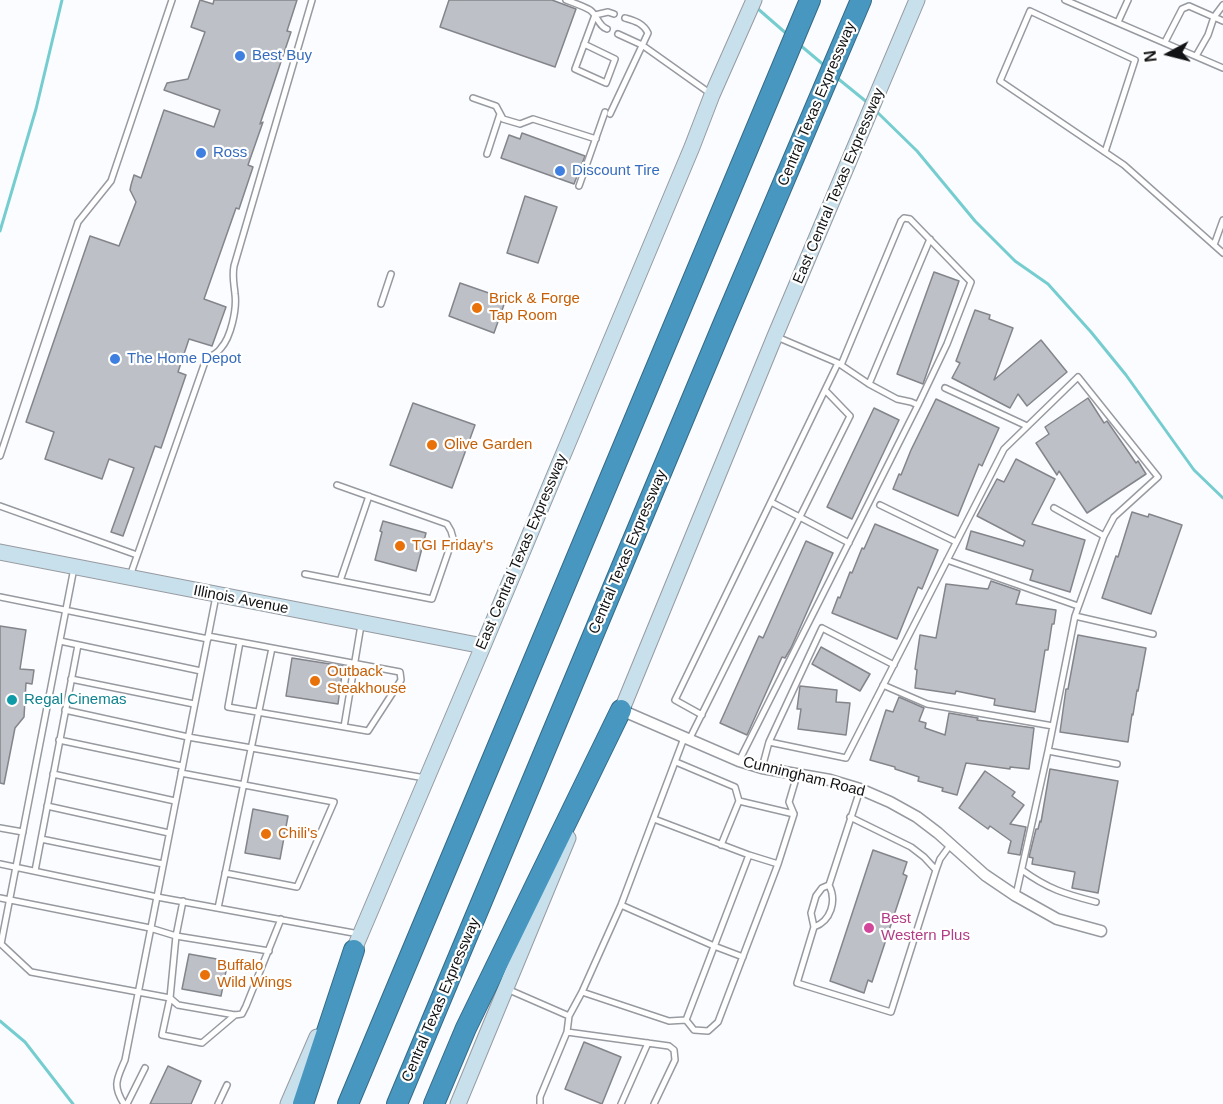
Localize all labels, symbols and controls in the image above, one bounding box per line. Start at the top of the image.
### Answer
street label: Central Texas Expressway [774,19,860,189]
north arrow [1139,24,1199,84]
place label: Best Buy [252,47,312,65]
marker: Best Buy [233,49,247,63]
text: N [1141,49,1160,63]
street label: East Central Texas Expressway [790,85,888,287]
place label: Ross [213,144,247,162]
marker: Ross [194,146,208,160]
place label: Discount Tire [572,162,660,180]
marker: Discount Tire [553,164,567,178]
place label: Brick & Forge Tap Room [489,290,580,325]
marker: Brick & Forge Tap Room [470,301,484,315]
place label: The Home Depot [127,350,241,368]
marker: The Home Depot [108,352,122,366]
place label: Olive Garden [444,436,532,454]
marker: Olive Garden [425,438,439,452]
street label: East Central Texas Expressway [473,451,571,653]
street label: Central Texas Expressway [585,467,671,637]
place label: TGI Friday's [412,537,493,555]
marker: TGI Friday's [393,539,407,553]
street label: Illinois Avenue [192,582,290,618]
place label: Outback Steakhouse [327,663,406,698]
marker: Outback Steakhouse [308,674,322,688]
place label: Regal Cinemas [24,691,127,709]
marker: Regal Cinemas [5,693,19,707]
street label: Cunningham Road [741,753,867,801]
place label: Chili's [278,825,318,843]
marker: Chili's [259,827,273,841]
place label: Best Western Plus [881,910,970,945]
street label: Central Texas Expressway [398,915,484,1085]
marker: Best Western Plus [862,921,876,935]
place label: Buffalo Wild Wings [217,957,292,992]
marker: Buffalo Wild Wings [198,968,212,982]

